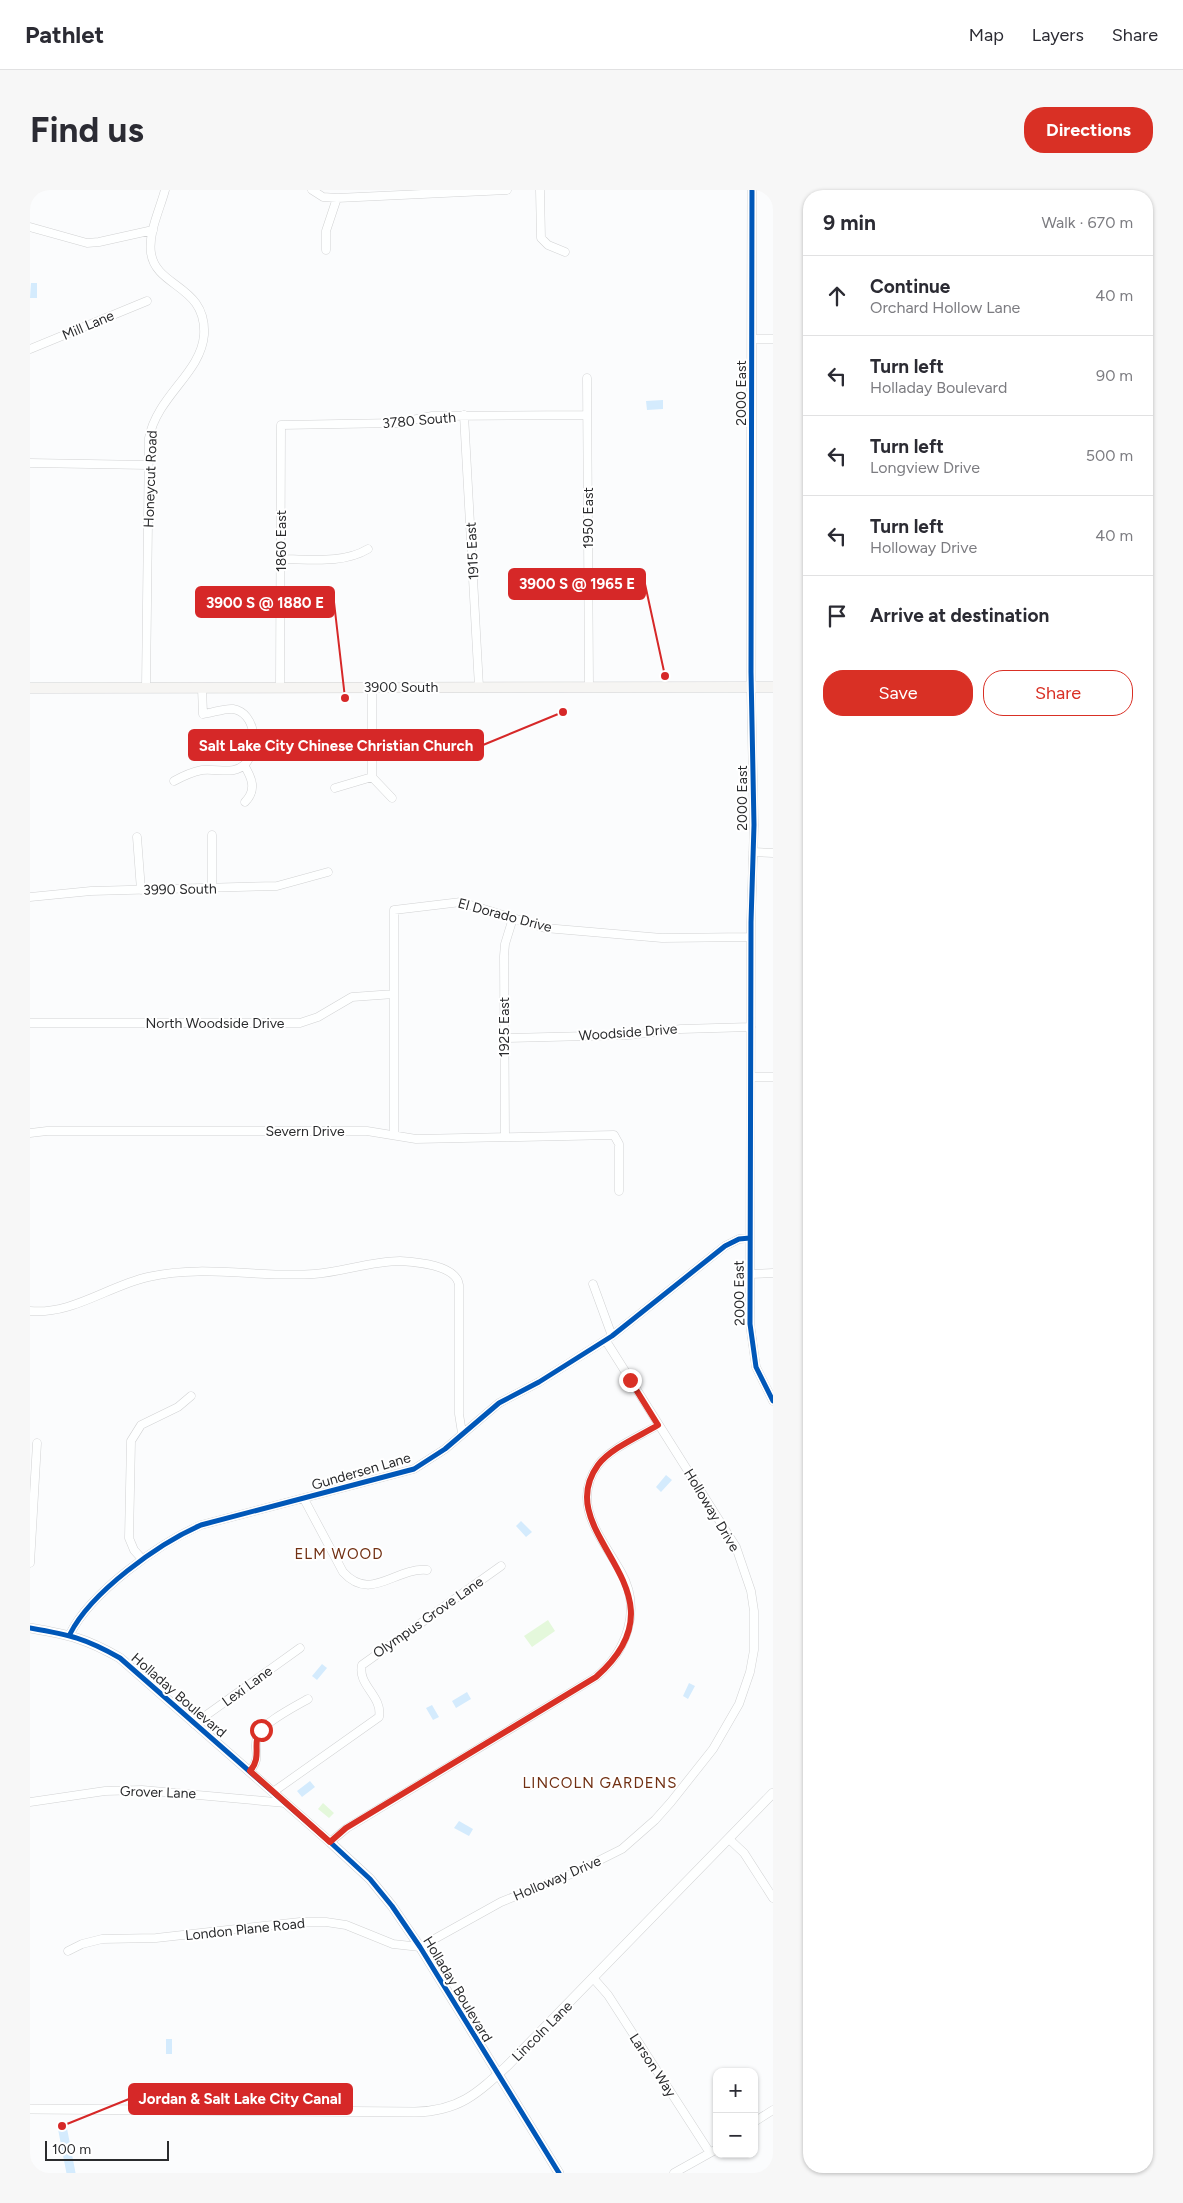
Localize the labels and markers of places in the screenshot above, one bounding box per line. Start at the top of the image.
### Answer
callout: 3900 S @ 1965 E [509,569,645,599]
callout: 3900 S @ 1880 E [196,587,334,617]
callout: Salt Lake City Chinese Christian Church [189,730,483,760]
callout: Jordan & Salt Lake City Canal [129,2084,352,2114]

